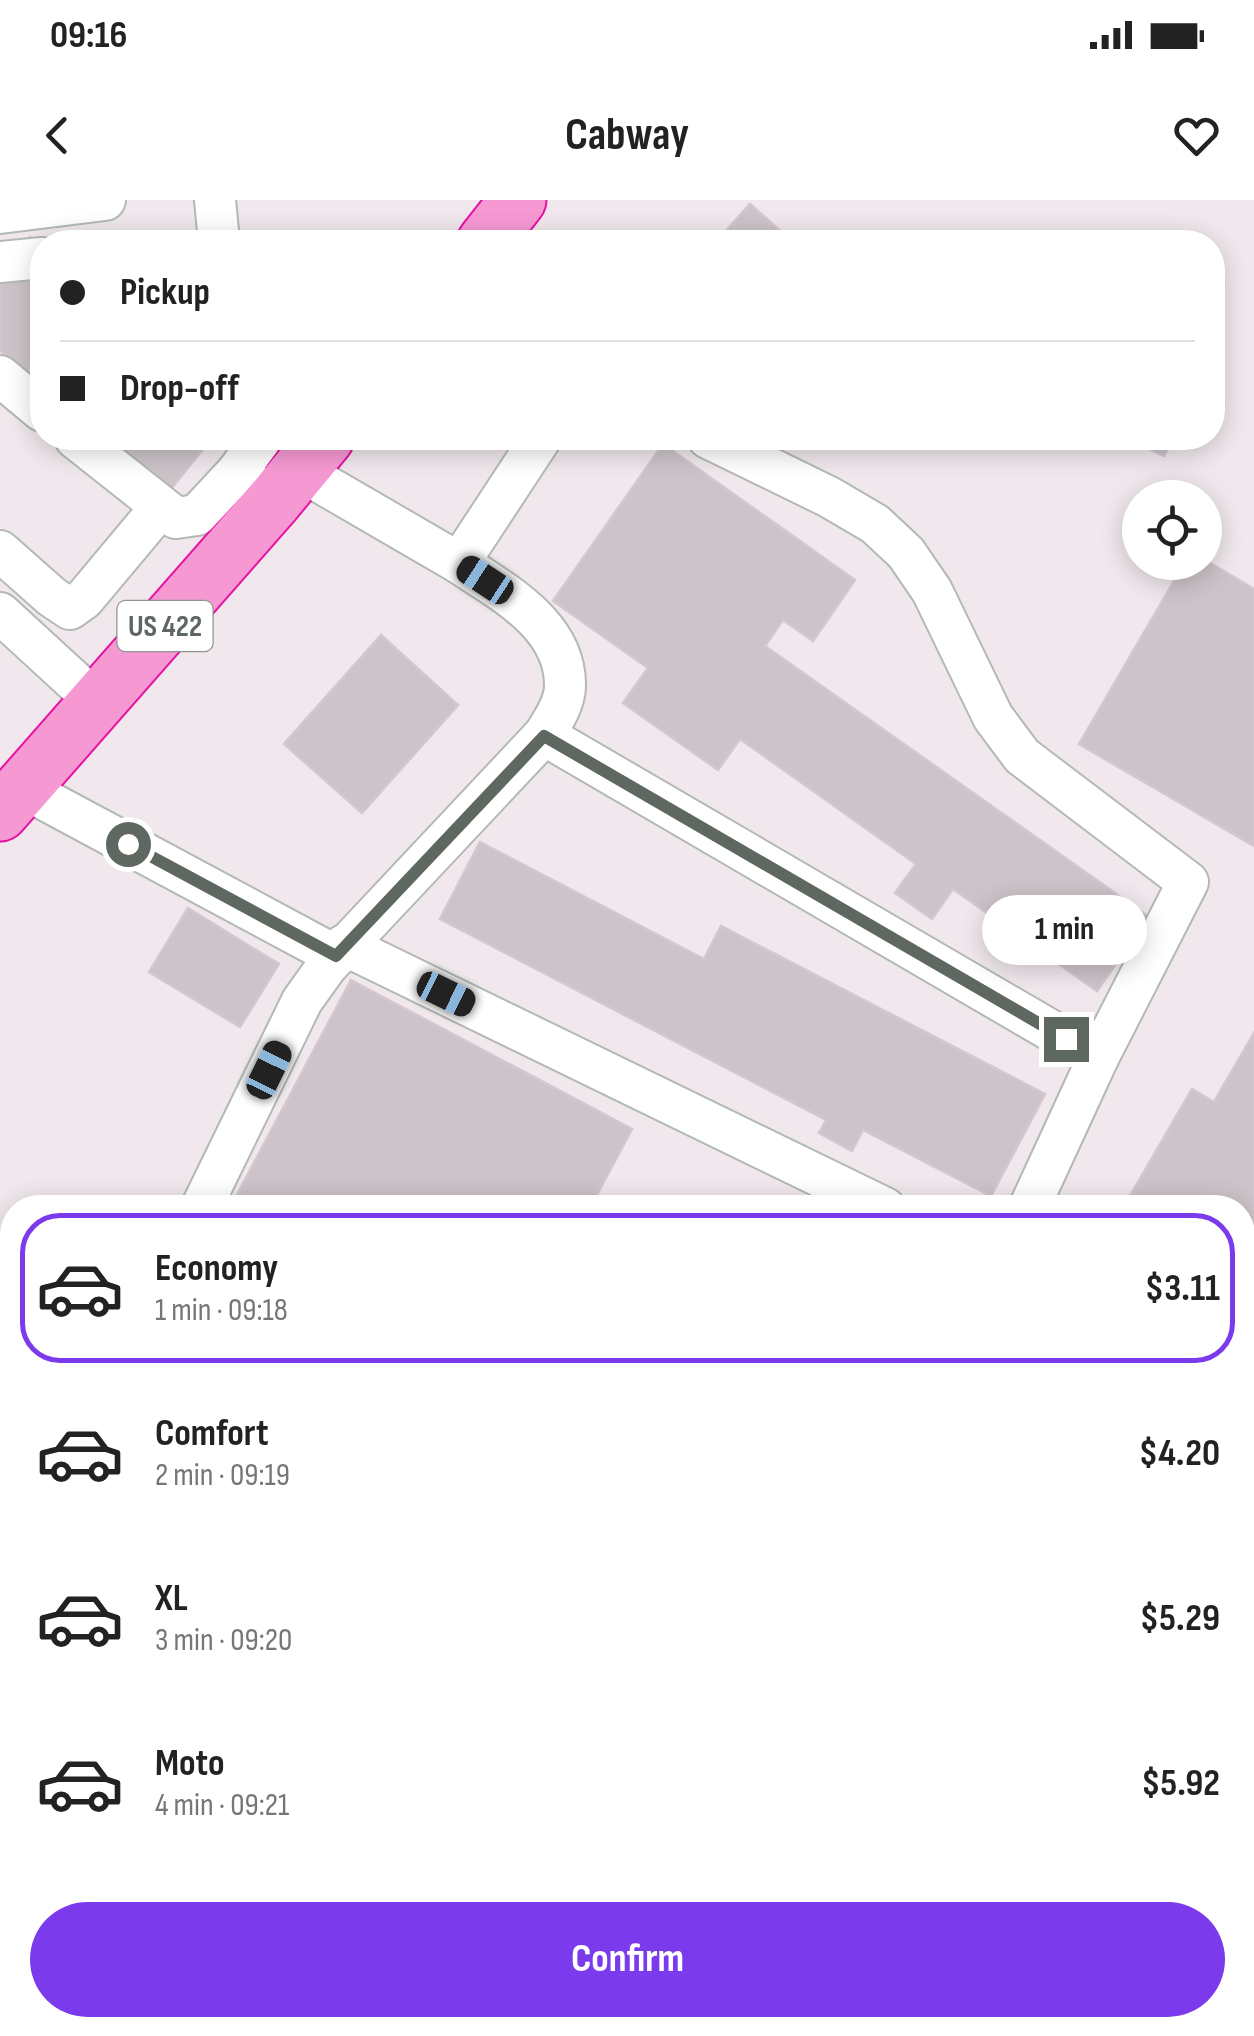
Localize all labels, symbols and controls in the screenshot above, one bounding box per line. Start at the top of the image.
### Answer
text: 09:16 [50,13,127,58]
icon: back [30,108,85,163]
text: Cabway [565,108,689,163]
icon: heart [1169,108,1224,163]
text: Pickup [120,270,210,315]
text: Drop-off [120,366,239,411]
map controls [1122,480,1222,580]
button: locate [1122,480,1222,580]
car [452,551,518,609]
road number: US 422 [118,601,212,651]
route start [106,822,151,867]
callout: 1 min [984,894,1148,964]
text: 1 min [1035,910,1094,949]
car [412,967,480,1021]
route end [1044,1017,1089,1062]
car [242,1036,296,1104]
icon: car [35,1243,125,1333]
text: Economy [155,1246,278,1291]
text: $3.11 [1145,1266,1220,1311]
text: 1 min · 09:18 [155,1291,288,1330]
icon: car [35,1408,125,1498]
text: Comfort [155,1411,269,1456]
text: $4.20 [1139,1431,1220,1476]
text: 2 min · 09:19 [155,1456,290,1495]
icon: car [35,1573,125,1663]
text: XL [155,1576,188,1621]
text: $5.29 [1140,1596,1220,1641]
text: 3 min · 09:20 [155,1621,292,1660]
icon: car [35,1738,125,1828]
text: Moto [155,1741,225,1786]
text: $5.92 [1141,1761,1220,1806]
text: 4 min · 09:21 [155,1786,289,1825]
button: Confirm [30,1902,1225,2017]

